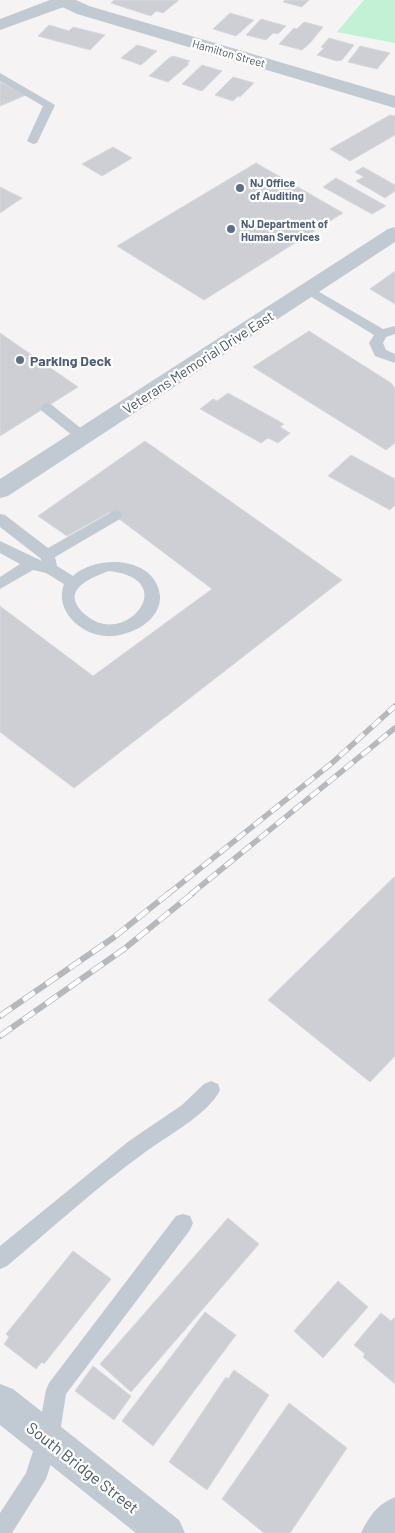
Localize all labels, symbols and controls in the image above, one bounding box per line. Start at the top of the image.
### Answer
street label: Hamilton Street [191,36,267,70]
place label: NJ Office of Auditing [250,176,304,202]
marker: NJ Office of Auditing [234,182,246,194]
place label: NJ Department of Human Services [241,217,328,243]
marker: NJ Department of Human Services [225,223,237,235]
street label: Veterans Memorial Drive East [119,307,277,417]
place label: Parking Deck [30,352,112,369]
marker: Parking Deck [14,354,26,366]
street label: South Bridge Street [23,1417,143,1517]

